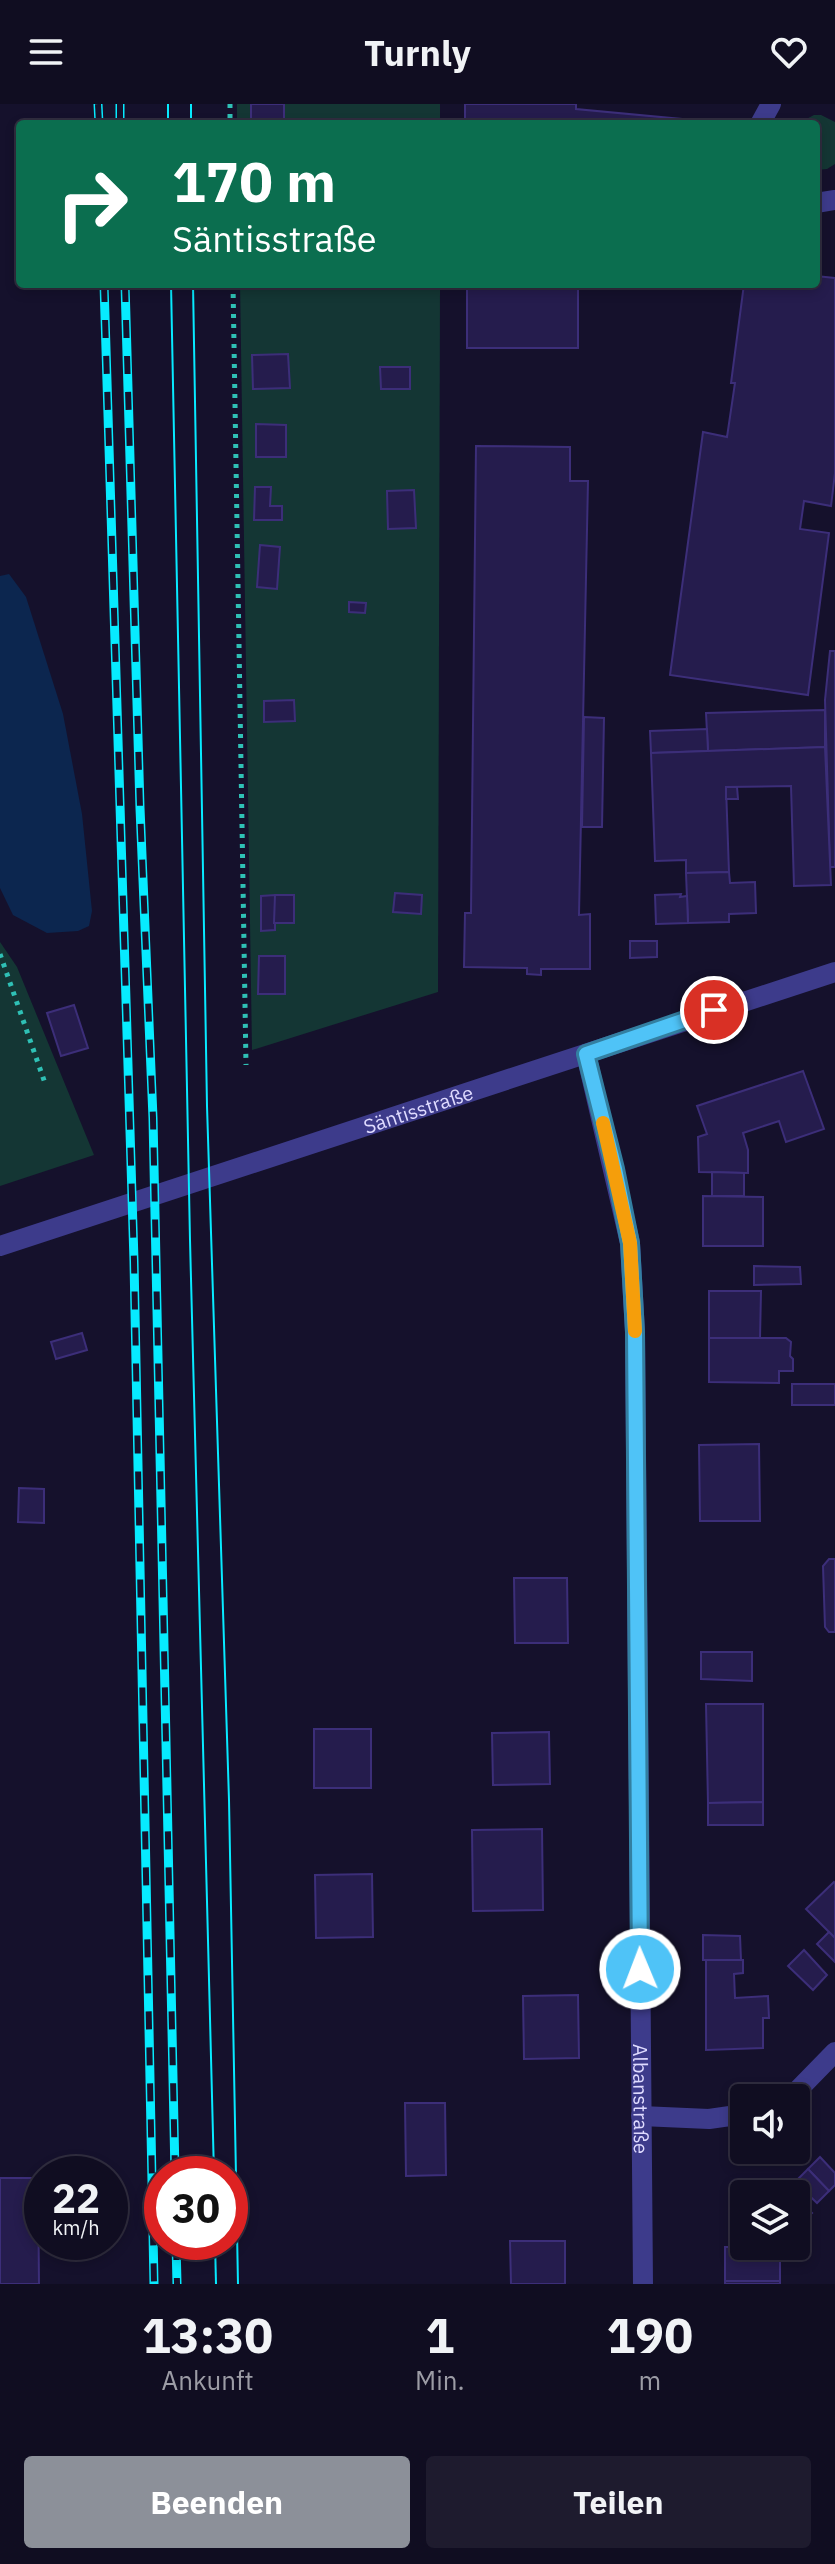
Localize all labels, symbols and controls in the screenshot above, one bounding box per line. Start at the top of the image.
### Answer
text: Turnly [364,29,471,76]
icon: menu [24,30,68,74]
icon: heart [767,30,811,74]
text: 170 m [172,145,336,217]
icon: right [40,152,144,256]
text: Säntisstraße [172,215,377,262]
pin [680,976,748,1044]
icon: arrive [692,988,736,1032]
street label: Säntisstraße [360,1078,476,1139]
position arrow [598,1927,682,2011]
street label: Albanstraße [627,2043,655,2154]
map controls [730,2084,810,2260]
button: sound [730,2084,810,2164]
speed limit sign: 30 [144,2156,248,2260]
text: 22 [52,2172,100,2224]
button: layers [730,2180,810,2260]
text: km/h [52,2214,100,2241]
text: 13:30 [142,2304,273,2366]
text: 1 [425,2304,454,2366]
text: 190 [607,2304,693,2366]
text: Ankunft [162,2363,254,2397]
text: Min. [415,2363,465,2397]
text: m [638,2363,661,2397]
button: Beenden [24,2456,410,2548]
button: Teilen [426,2456,811,2548]

